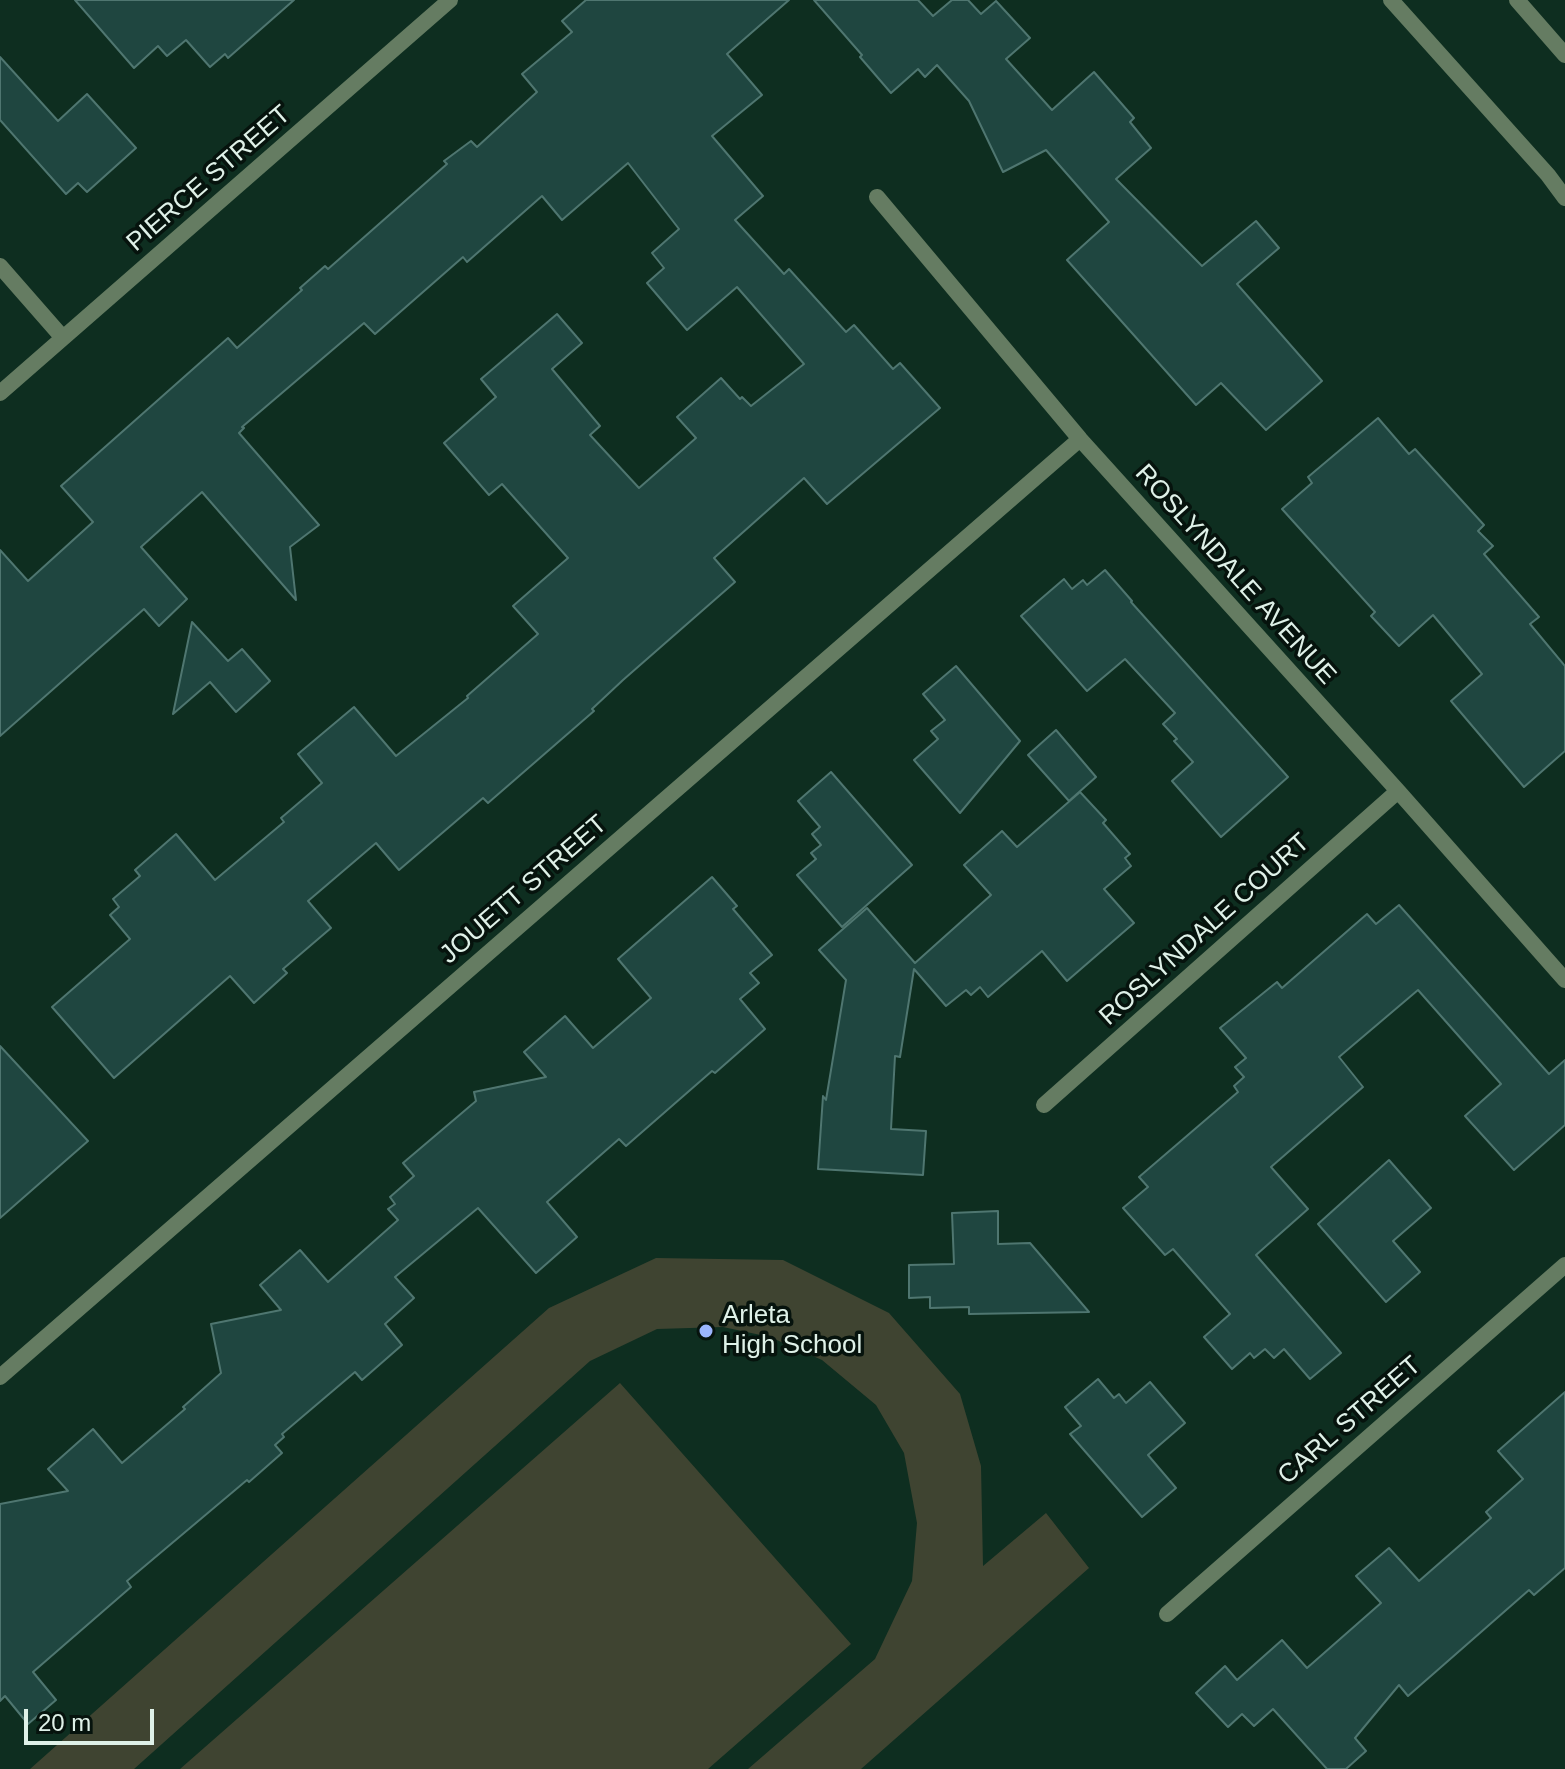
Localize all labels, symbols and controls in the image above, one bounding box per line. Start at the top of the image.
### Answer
street label: PIERCE STREET [121,99,297,259]
street label: ROSLYNDALE AVENUE [1128,459,1342,691]
street label: JOUETT STREET [434,809,614,971]
street label: ROSLYNDALE COURT [1093,827,1317,1033]
place label: Arleta High School [722,1300,862,1362]
marker: Arleta High School [697,1322,715,1340]
street label: CARL STREET [1272,1350,1428,1492]
scale bar [28,1693,158,1743]
text: 20 m [38,1709,91,1736]

